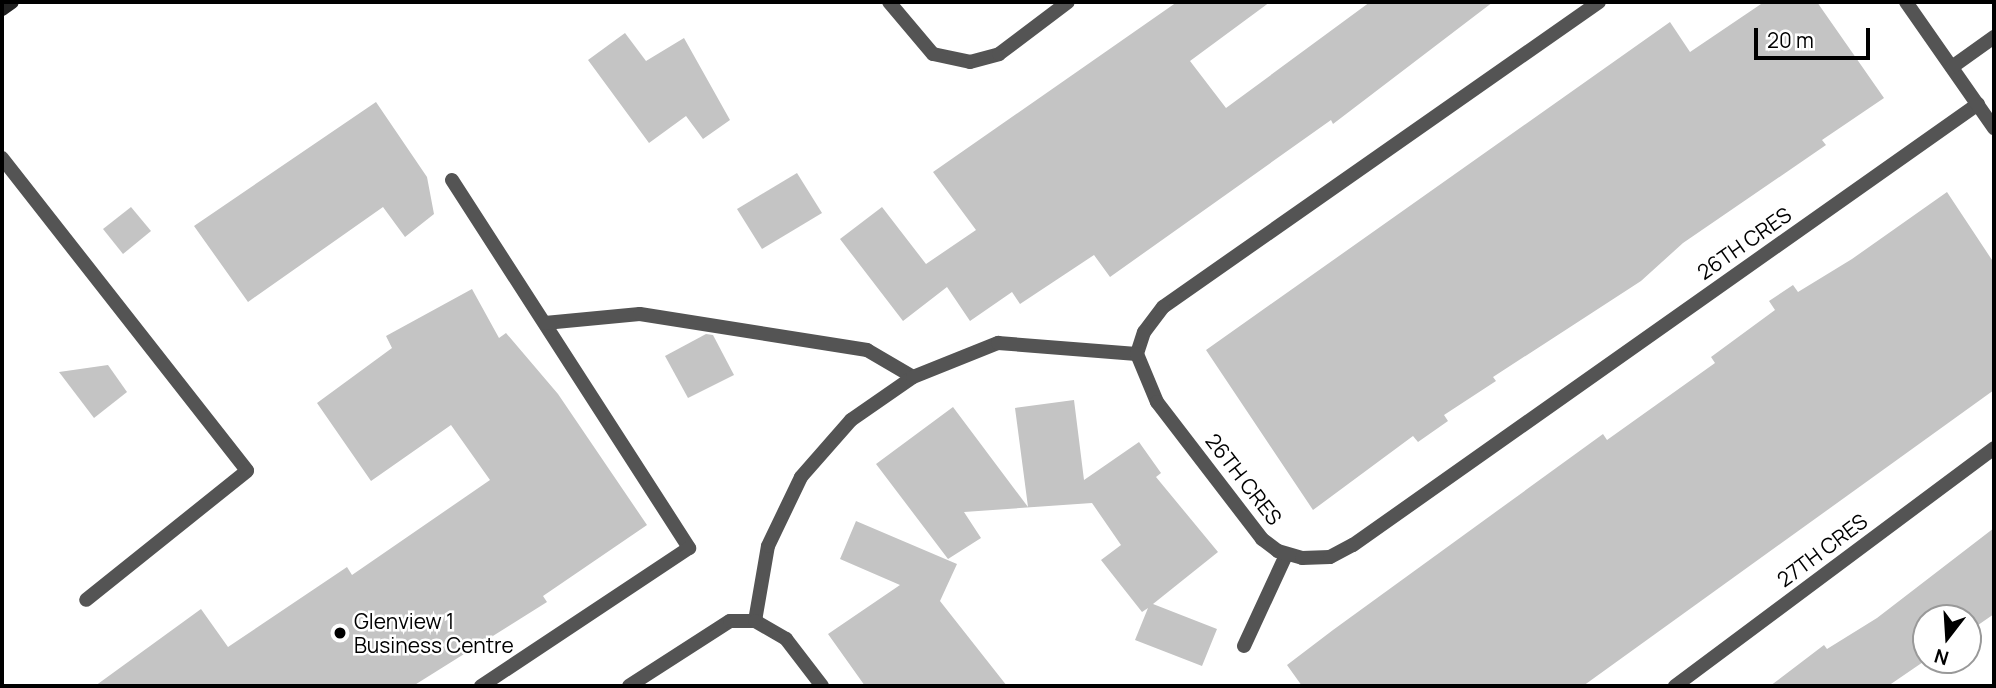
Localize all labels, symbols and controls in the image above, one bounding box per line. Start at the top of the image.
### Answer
scale bar [1758,14,1874,58]
text: 20 m [1767,26,1814,54]
street label: 26TH CRES [1692,201,1796,285]
street label: 26TH CRES [1201,428,1287,530]
street label: 27TH CRES [1772,508,1872,592]
north arrow [1912,604,1982,674]
place label: Glenview 1 Business Centre [354,608,514,658]
marker: Glenview 1 Business Centre [332,625,348,641]
text: N [1931,643,1952,672]

